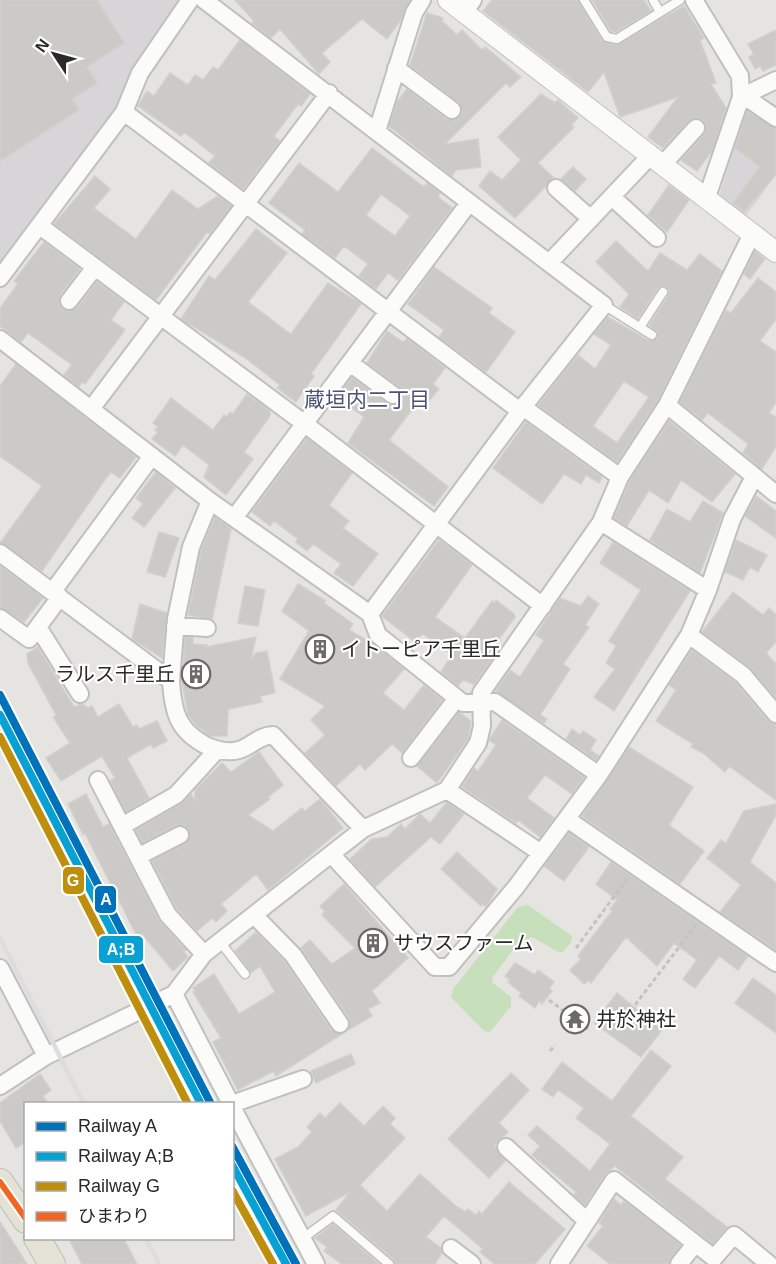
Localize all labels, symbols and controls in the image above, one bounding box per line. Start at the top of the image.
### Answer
north arrow [24,24,84,84]
text: N [32,36,53,55]
district label: 蔵垣内二丁目 [304,388,430,411]
building icon: イトーピア千里丘 [304,633,336,665]
place label: イトーピア千里丘 [341,638,501,660]
building icon: ラルス千里丘 [180,658,212,690]
place label: ラルス千里丘 [55,663,175,685]
line badge: G [62,866,85,895]
text: G [67,872,79,889]
line badge: A [94,885,117,914]
text: A [100,891,112,908]
building icon: サウスファーム [357,927,389,959]
place label: サウスファーム [394,932,533,954]
line badge: A;B [98,935,144,964]
text: A;B [107,941,135,958]
temple icon: 井於神社 [559,1003,591,1035]
place label: 井於神社 [596,1008,676,1030]
legend [24,1102,234,1240]
text: Railway A [78,1116,157,1136]
text: Railway A;B [78,1146,174,1166]
text: Railway G [78,1176,160,1196]
text: ひまわり [78,1206,150,1226]

